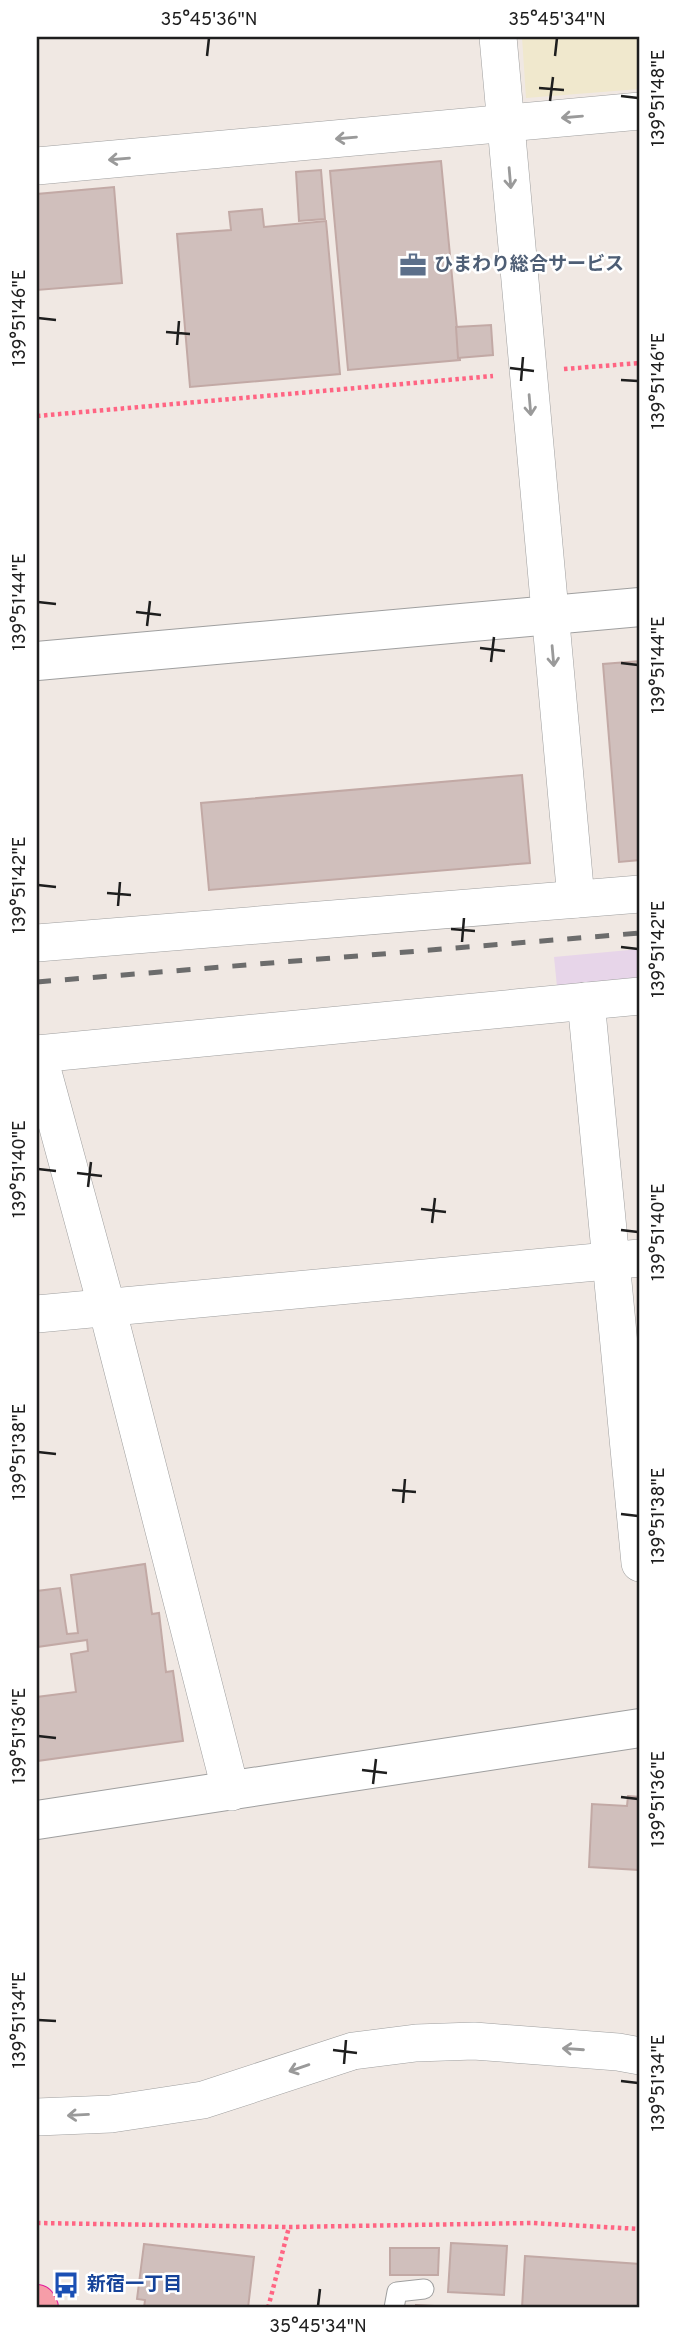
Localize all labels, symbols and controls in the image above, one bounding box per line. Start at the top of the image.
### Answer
text: 35°45'36"N [160,9,258,32]
text: 35°45'34"N [508,9,606,32]
text: 139°51'48"E [648,49,671,147]
one-way arrow [561,111,584,124]
one-way arrow [335,132,357,145]
one-way arrow [108,153,131,166]
one-way arrow [504,166,517,189]
office icon: ひまわり総合サービス [398,250,428,280]
place label: ひまわり総合サービス [434,253,624,277]
text: 139°51'46"E [9,269,32,367]
text: 139°51'46"E [648,332,671,430]
one-way arrow [524,393,537,415]
text: 139°51'44"E [9,553,32,651]
text: 139°51'44"E [648,616,671,714]
one-way arrow [547,644,560,666]
text: 139°51'42"E [9,836,32,934]
text: 139°51'42"E [648,900,671,998]
text: 139°51'40"E [9,1120,32,1218]
text: 139°51'40"E [648,1183,671,1281]
text: 139°51'38"E [9,1404,32,1500]
text: 139°51'38"E [648,1468,671,1564]
text: 139°51'36"E [9,1688,32,1784]
text: 139°51'36"E [648,1751,671,1847]
text: 139°51'34"E [9,1971,32,2069]
text: 139°51'34"E [648,2034,671,2132]
one-way arrow [562,2042,584,2055]
one-way arrow [289,2063,311,2075]
one-way arrow [67,2109,90,2122]
bus stop icon: 新宿一丁目 [51,2270,81,2300]
place label: 新宿一丁目 [87,2273,182,2297]
text: 35°45'34"N [269,2316,367,2339]

